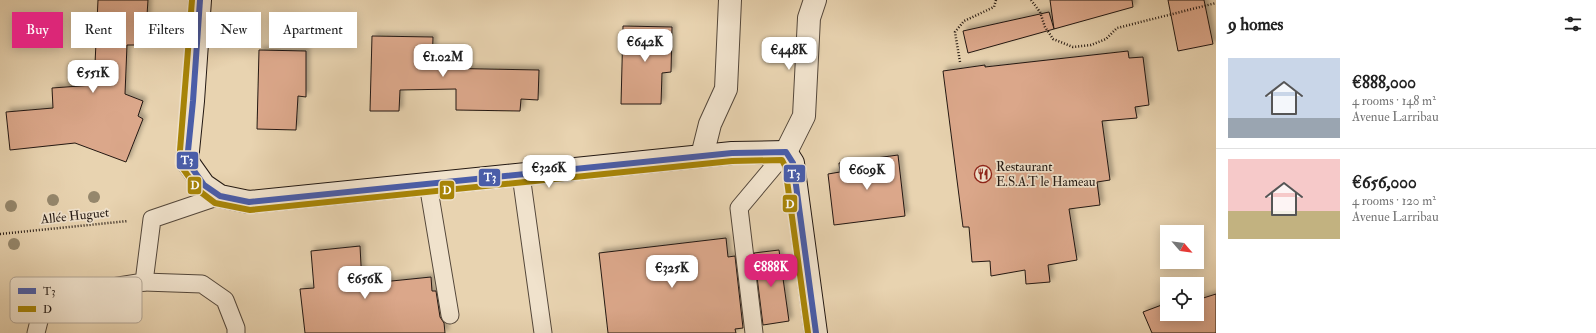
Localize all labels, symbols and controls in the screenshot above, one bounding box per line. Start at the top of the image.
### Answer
chip: Buy [12,12,63,48]
chip: Rent [71,12,126,48]
chip: Filters [134,12,198,48]
chip: New [206,12,261,48]
chip: Apartment [269,12,357,48]
icon: filters [1562,13,1584,35]
text: 9 homes [1228,14,1283,35]
pin: €642K [617,29,673,63]
text: €642K [627,34,663,50]
pin: €448K [761,37,817,71]
text: €448K [771,42,807,58]
pin: €1.02M [410,44,476,78]
text: €1.02M [423,49,463,65]
pin: €551K [65,60,121,94]
text: €551K [77,65,109,81]
text: €888,000 [1352,72,1416,93]
icon: home [1260,74,1308,122]
text: 4 rooms · 148 m² [1352,93,1436,109]
text: Avenue Larribau [1352,109,1439,125]
line badge: T3 [176,151,199,170]
text: T3 [180,154,193,167]
pin: €326K [521,155,577,189]
pin: €609K [839,157,895,191]
place label: Restaurant E.S.A.T le Hameau [996,159,1096,190]
text: €326K [532,160,566,176]
text: €609K [849,162,885,178]
line badge: T3 [783,164,806,183]
restaurant icon: Restaurant E.S.A.T le Hameau [973,164,993,184]
line badge: T3 [478,168,501,187]
text: T3 [787,168,800,181]
text: T3 [483,171,496,184]
text: €656,000 [1352,172,1417,193]
icon: home [1260,175,1308,223]
line badge: D [187,176,202,195]
text: D [191,179,200,192]
line badge: D [439,180,455,200]
text: D [443,184,452,197]
text: 4 rooms · 120 m² [1352,193,1436,209]
line badge: D [782,194,798,213]
text: D [786,198,795,211]
street label: Allée Huguet [39,204,110,228]
text: Avenue Larribau [1352,209,1439,225]
north arrow [1160,225,1204,269]
map controls [1160,225,1204,321]
pin: €888K [743,254,799,288]
pin: €325K [644,255,700,289]
text: €888K [754,259,789,275]
text: €325K [655,260,689,276]
pin: €656K [337,266,393,300]
text: €656K [347,271,383,287]
legend [10,277,142,323]
button: locate [1160,277,1204,321]
text: T3 [43,285,55,298]
text: D [43,303,52,316]

